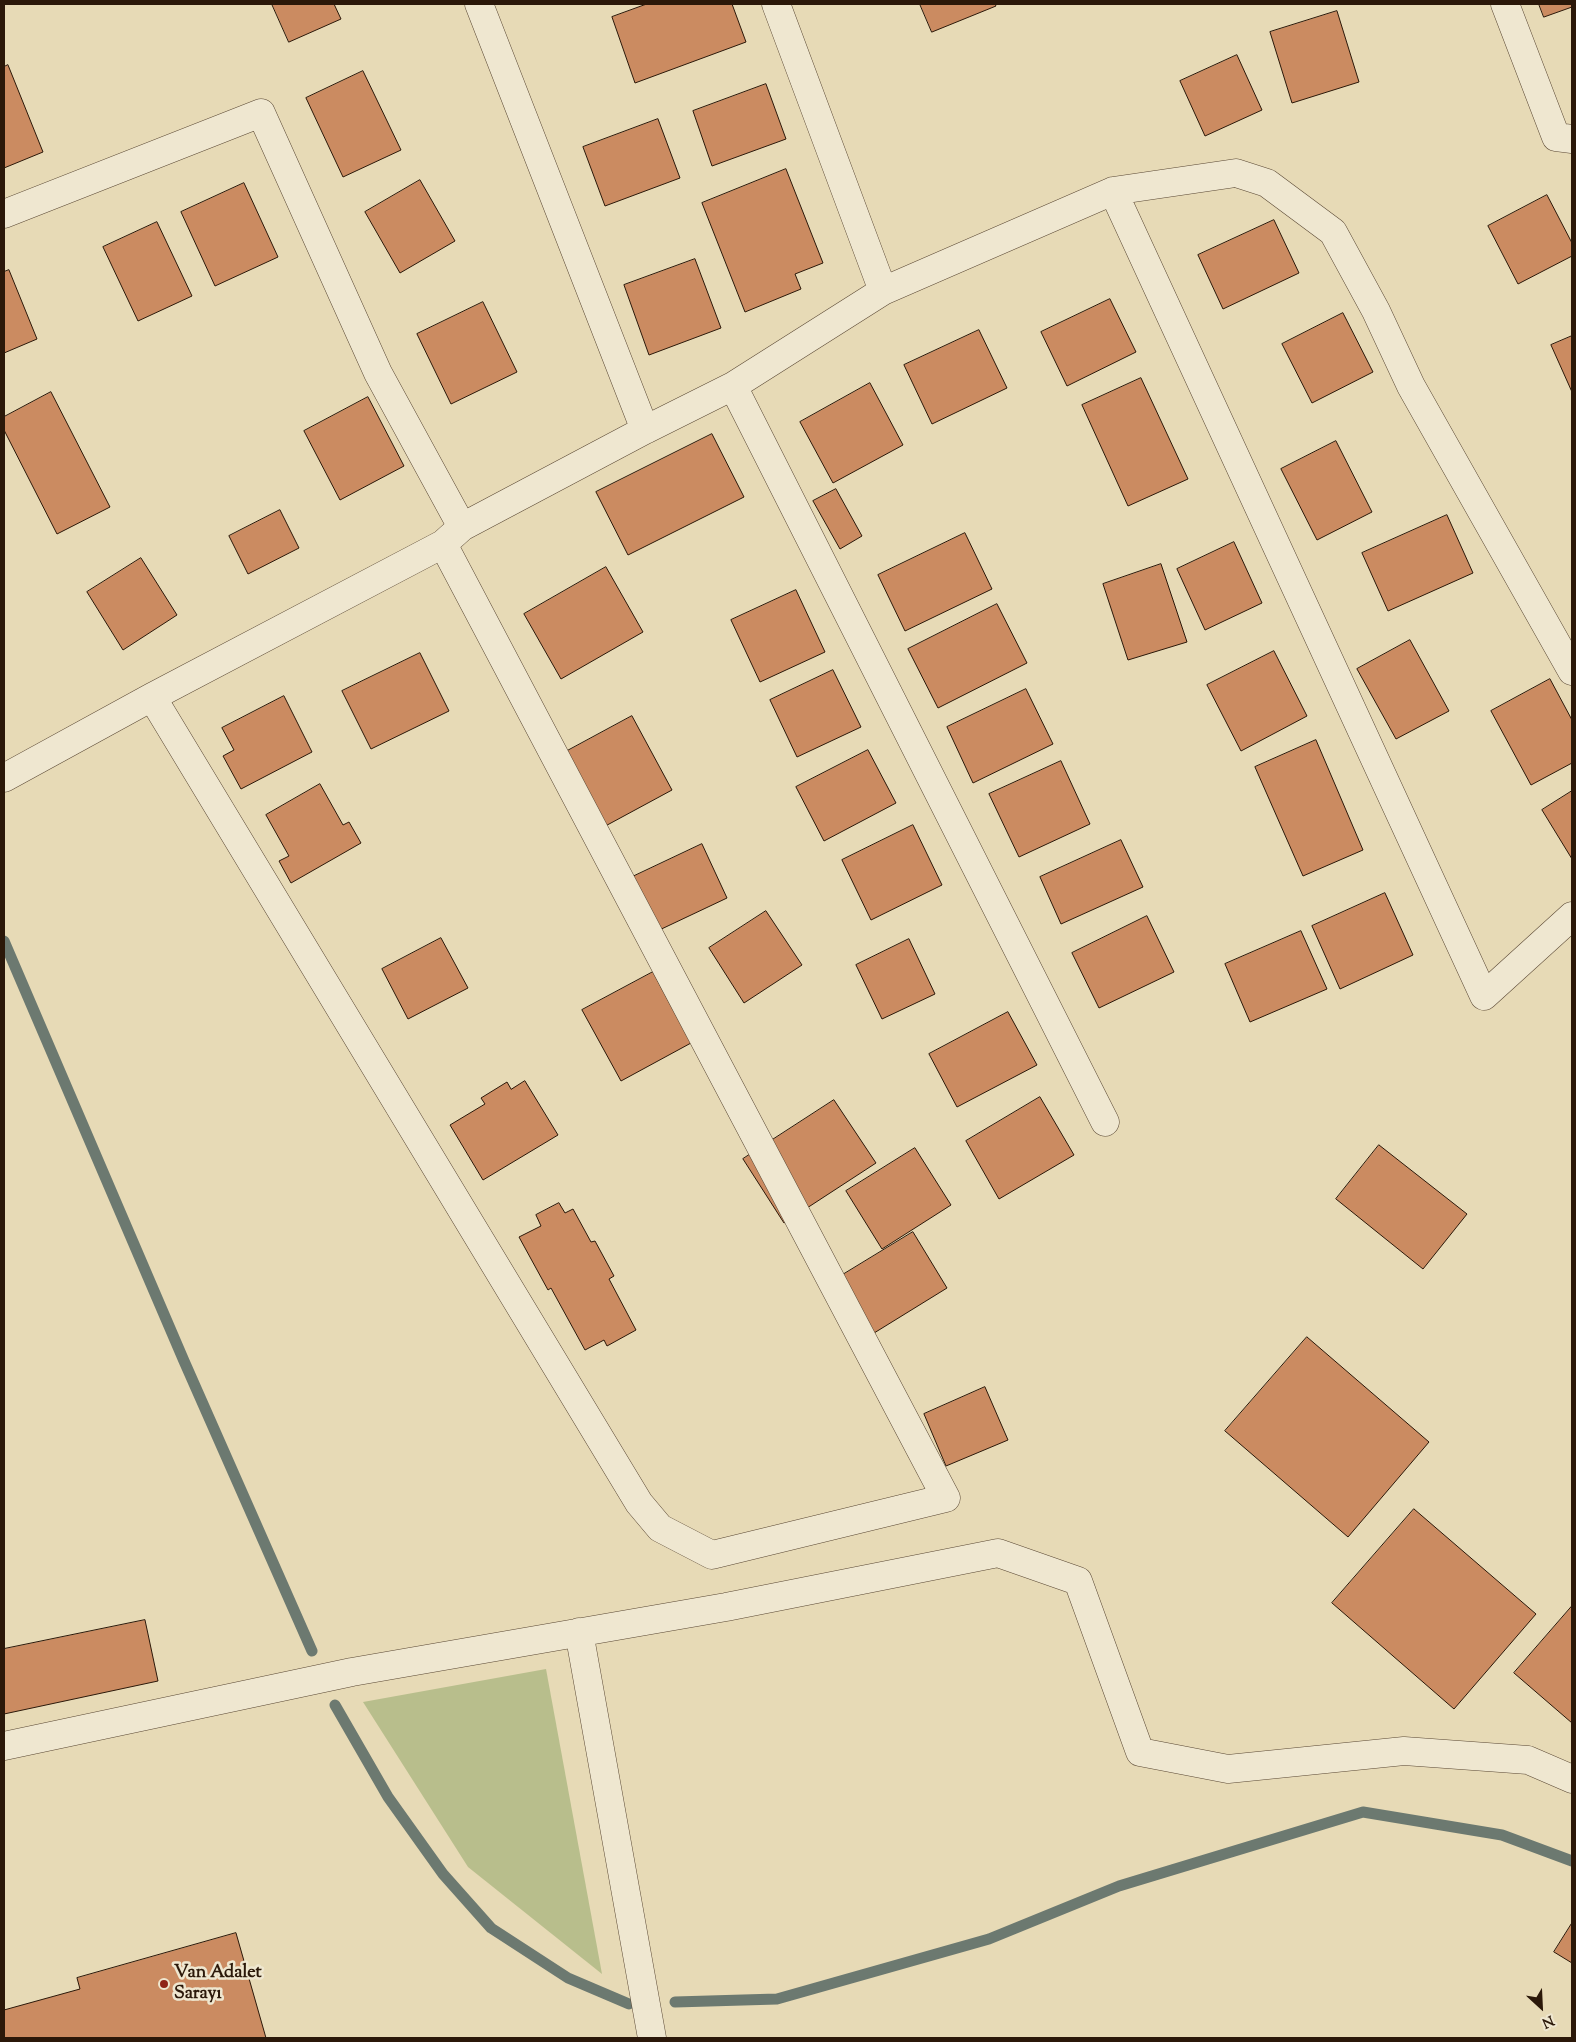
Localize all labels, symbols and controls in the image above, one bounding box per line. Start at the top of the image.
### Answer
place label: Van Adalet Sarayı [174,1963,262,2006]
marker: Van Adalet Sarayı [158,1978,170,1990]
north arrow [1516,1982,1566,2032]
text: N [1538,2009,1557,2032]

